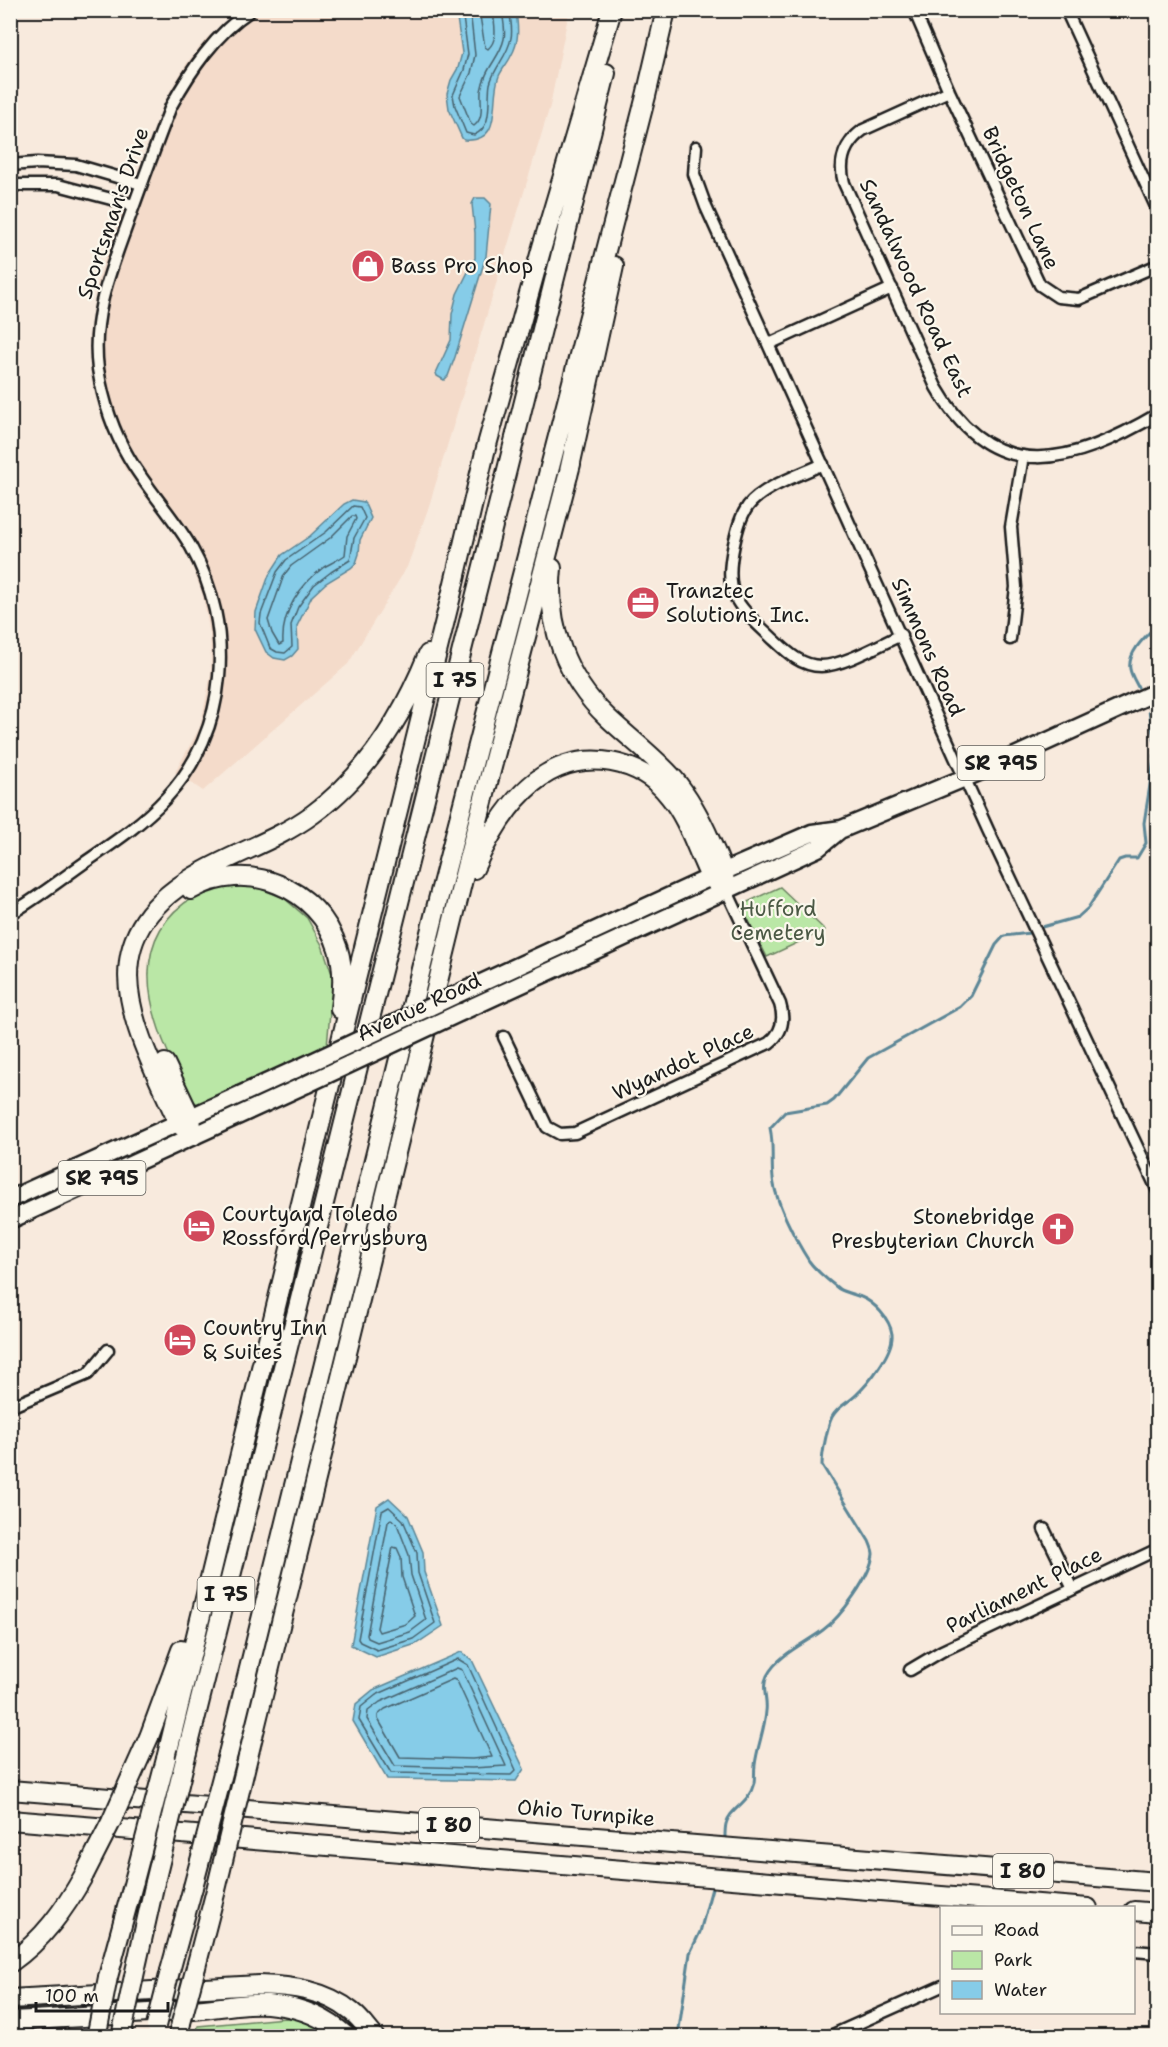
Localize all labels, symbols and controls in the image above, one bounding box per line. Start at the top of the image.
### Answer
street label: Bridgeton Lane [976,122,1066,274]
street label: Sportsman's Drive [70,123,156,303]
street label: Sandalwood Road East [853,174,979,402]
shop icon: Bass Pro Shop [350,248,386,284]
place label: Bass Pro Shop [391,252,533,280]
street label: Simmons Road [885,573,971,721]
place label: Tranztec Solutions, Inc. [666,577,809,629]
office icon: Tranztec Solutions, Inc. [625,585,661,621]
road number: I 75 [426,663,484,697]
road number: SR 795 [958,746,1044,780]
park label: Hufford Cemetery [730,895,826,947]
street label: Avenue Road [352,966,486,1048]
street label: Wyandot Place [608,1017,758,1107]
road number: SR 795 [58,1161,146,1195]
place label: Courtyard Toledo Rossford/Perrysburg [222,1200,428,1252]
place label: Stonebridge Presbyterian Church [831,1203,1035,1255]
hotel icon: Courtyard Toledo Rossford/Perrysburg [181,1208,217,1244]
church icon: Stonebridge Presbyterian Church [1040,1211,1076,1247]
place label: Country Inn & Suites [203,1314,327,1366]
hotel icon: Country Inn & Suites [162,1322,198,1358]
street label: Parliament Place [941,1540,1107,1640]
road number: I 75 [198,1577,254,1611]
street label: Ohio Turnpike [516,1793,656,1833]
road number: I 80 [419,1808,479,1842]
road number: I 80 [993,1854,1053,1888]
legend [940,1906,1135,2014]
text: Road [994,1918,1039,1942]
text: Park [994,1948,1033,1972]
scale bar [36,1975,168,2013]
text: Water [994,1978,1047,2002]
text: 100 m [45,1984,99,2008]

